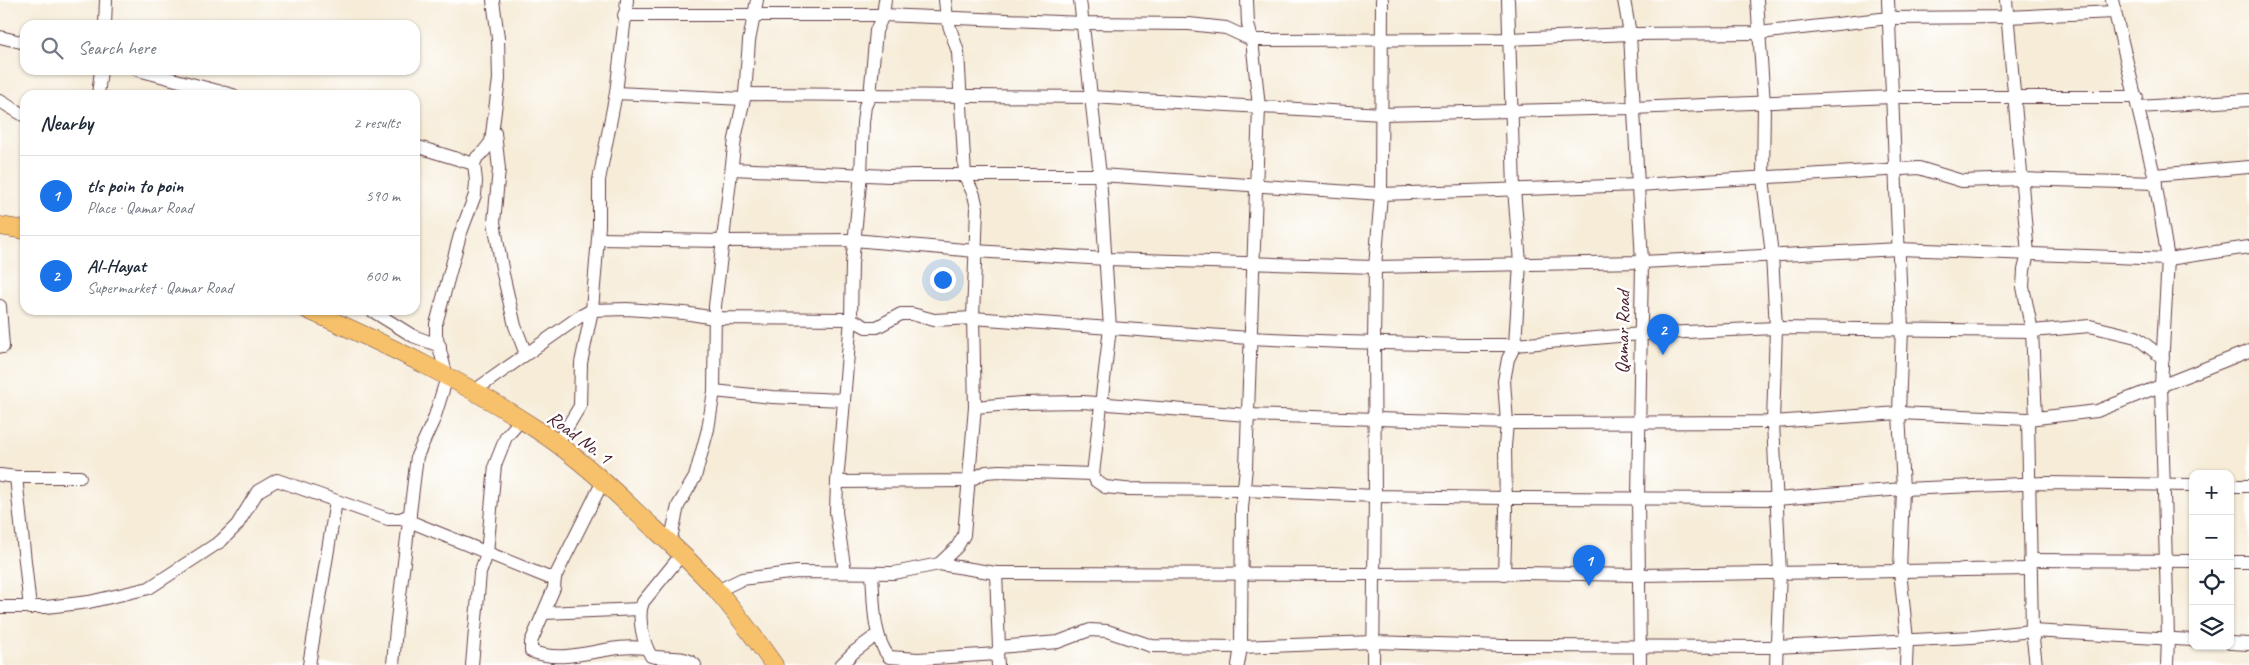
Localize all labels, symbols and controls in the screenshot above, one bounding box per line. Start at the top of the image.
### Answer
search box [20,20,420,75]
icon: search [38,34,66,62]
text: Search here [78,36,155,60]
text: Nearby [40,110,93,136]
text: 2 results [353,113,400,133]
text: tls poin to poin [87,174,183,198]
text: 1 [52,186,60,206]
text: 590 m [366,186,400,206]
text: Place · Qamar Road [87,198,193,218]
text: Al-Hayat [87,254,146,278]
text: 2 [52,266,60,286]
text: 600 m [366,266,400,286]
your location [930,267,956,293]
text: Supermarket · Qamar Road [87,278,233,298]
street label: Qamar Road [1609,287,1636,374]
pin: 2 [1647,314,1679,355]
street label: Road No. 1 [542,405,618,470]
map controls [2189,470,2234,650]
button: + [2189,470,2234,515]
button: − [2189,515,2234,560]
pin: 1 [1573,545,1605,586]
button: locate [2189,560,2234,605]
button: layers [2189,605,2234,650]

